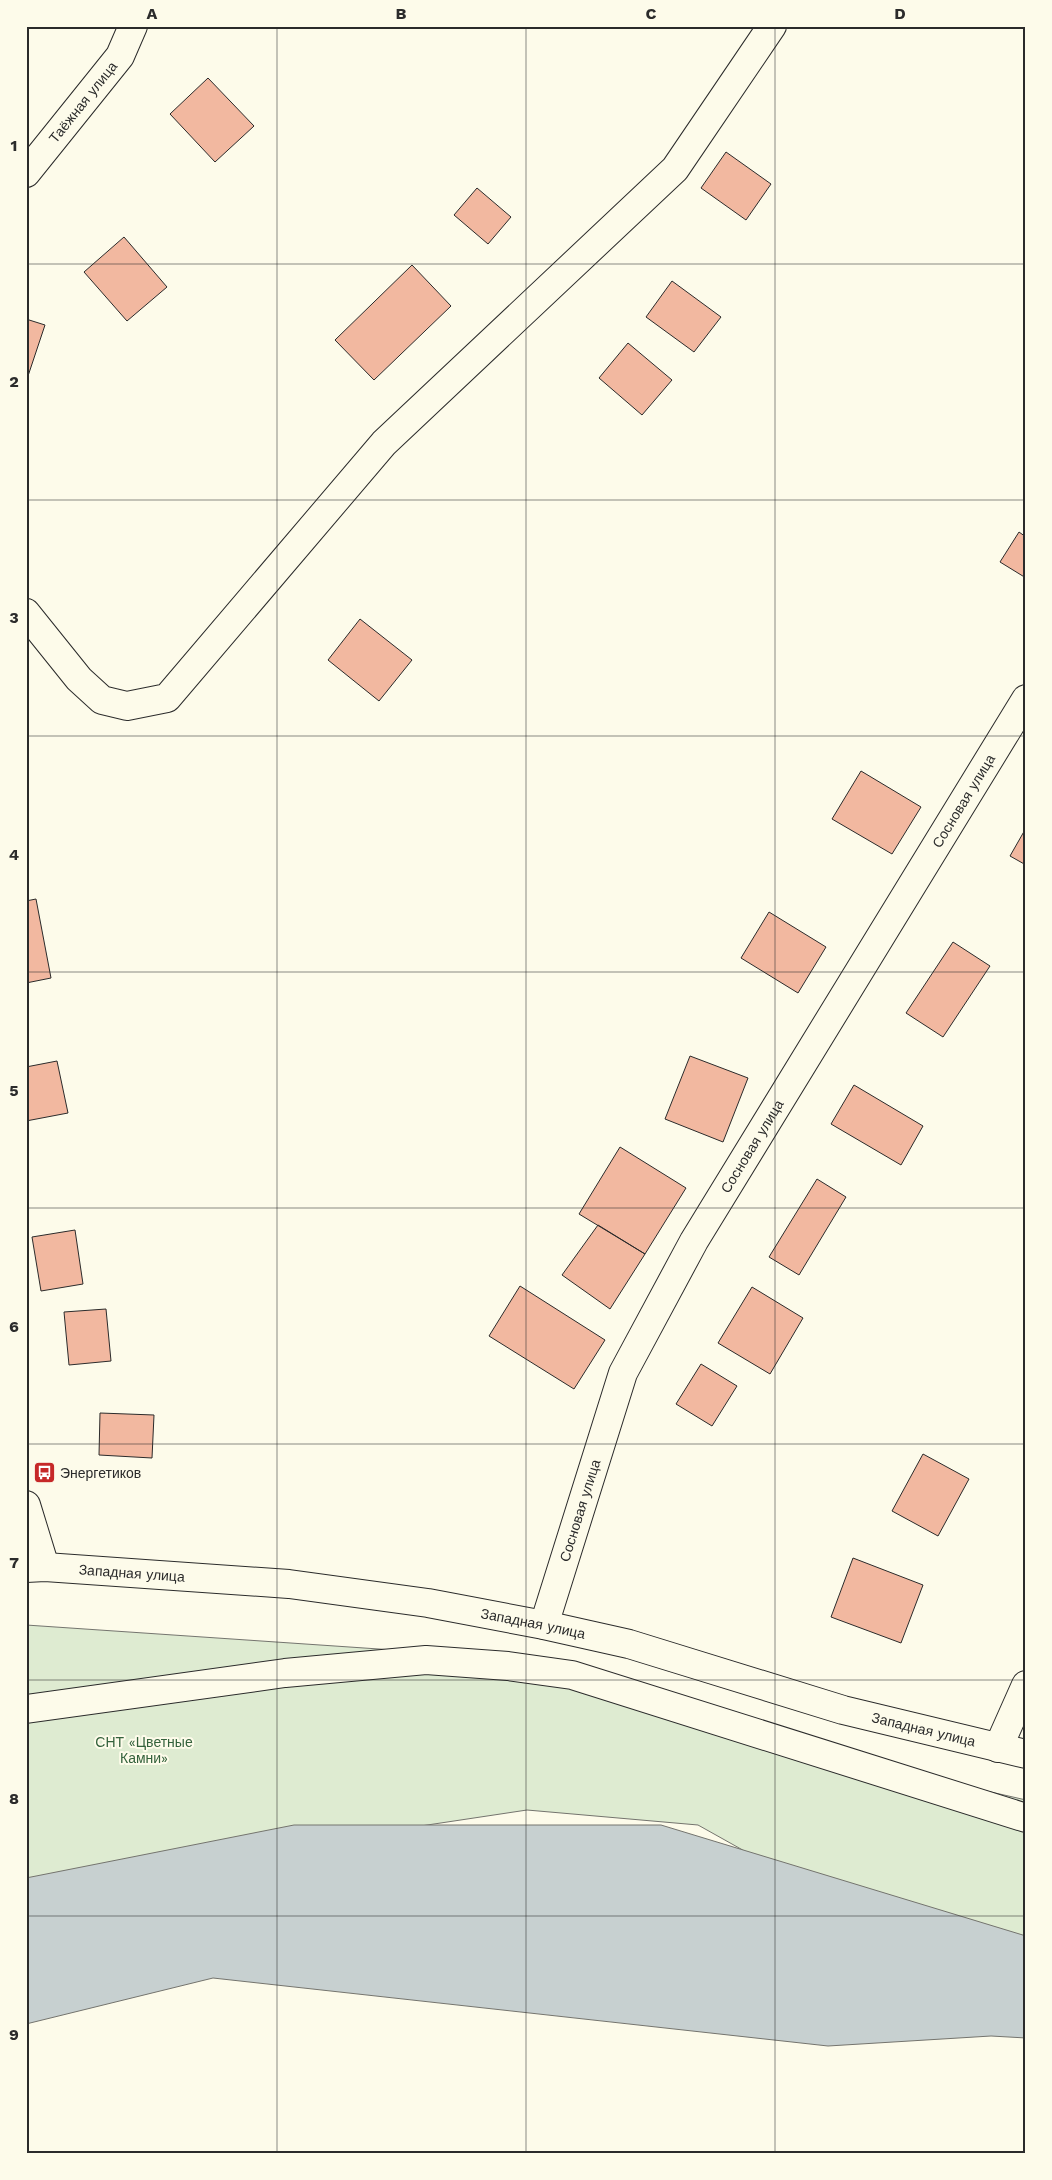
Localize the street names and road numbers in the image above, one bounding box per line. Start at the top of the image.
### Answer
street label: Таёжная улица [46,58,120,146]
street label: Сосновая улица [929,751,998,851]
street label: Сосновая улица [717,1097,787,1196]
street label: Сосновая улица [556,1457,604,1564]
street label: Западная улица [78,1561,186,1585]
street label: Западная улица [480,1605,587,1642]
street label: Западная улица [870,1709,977,1750]

